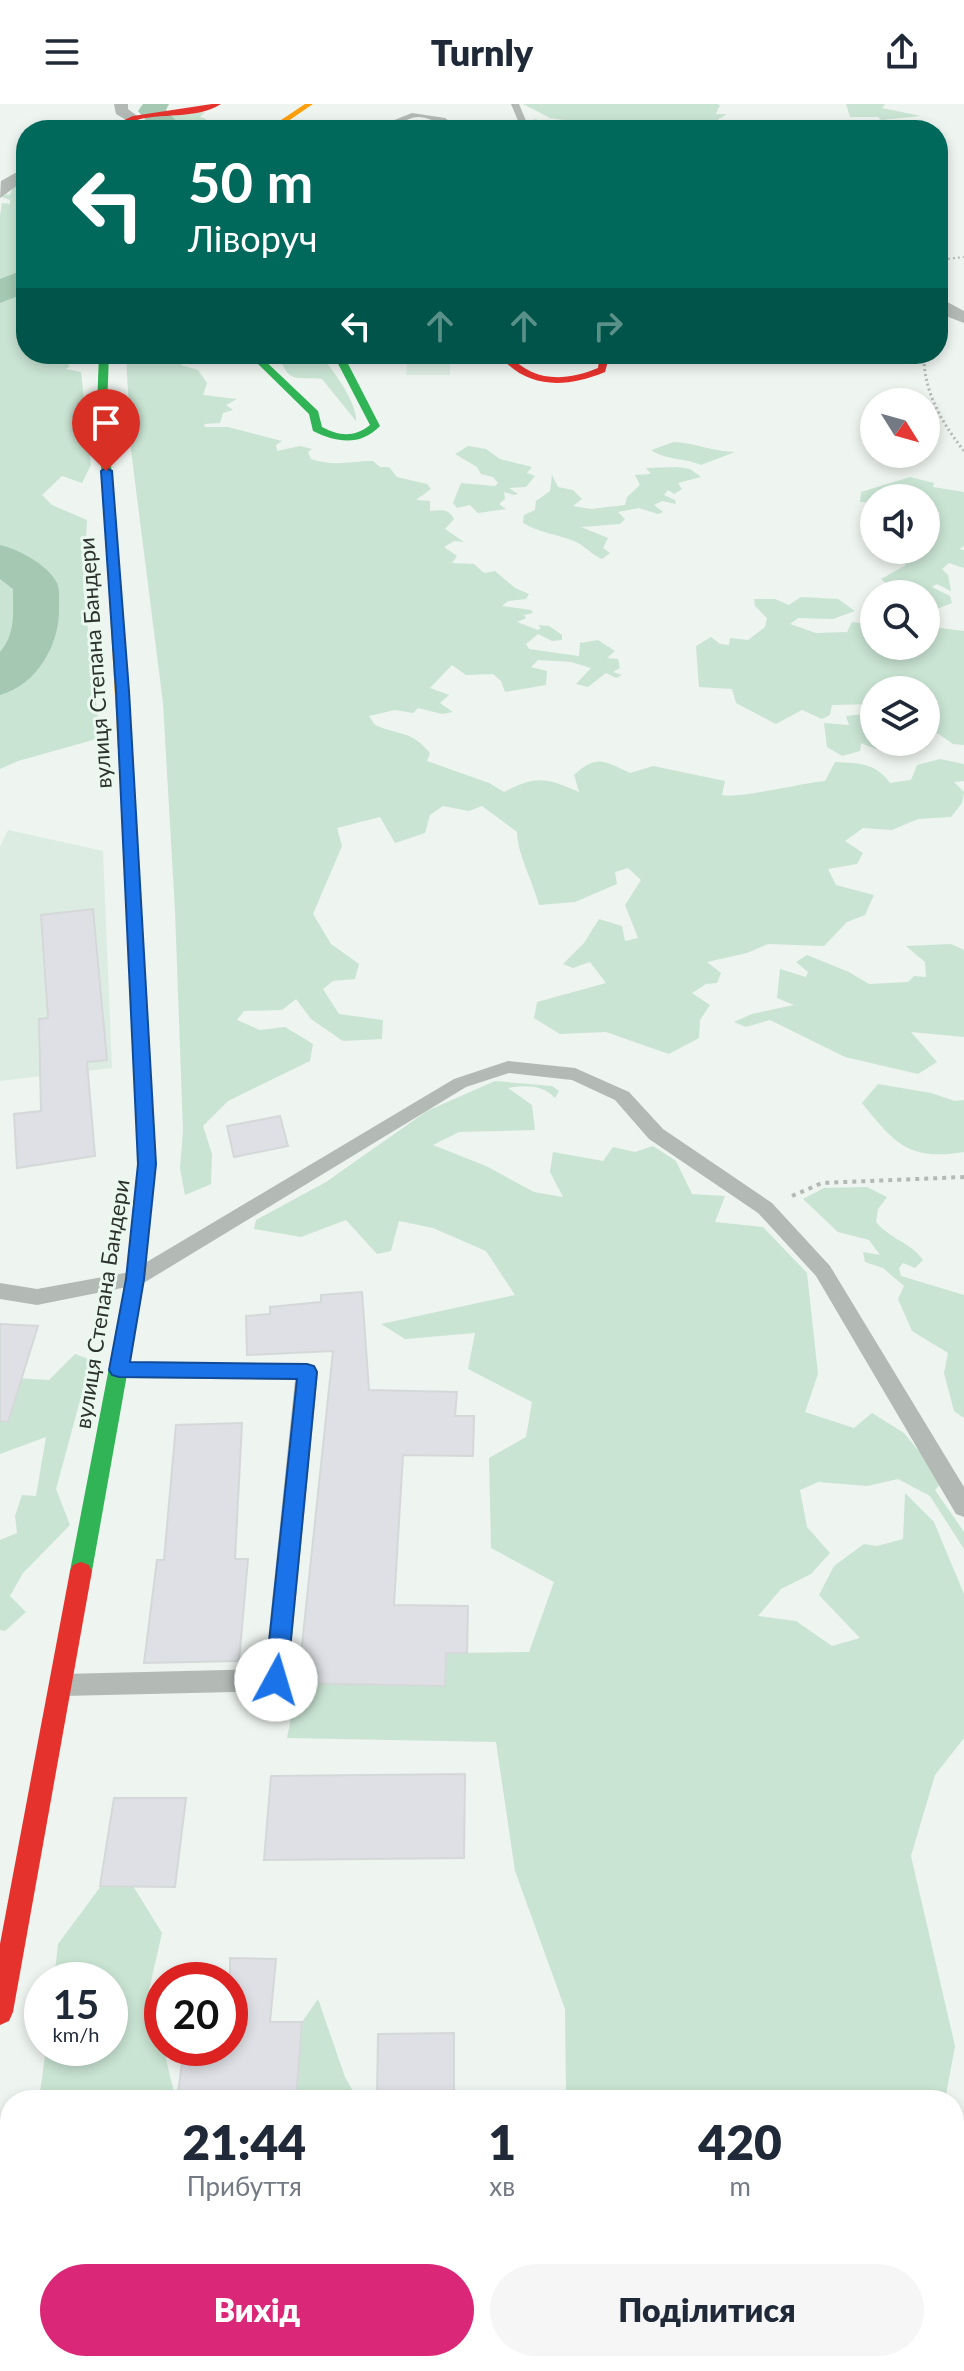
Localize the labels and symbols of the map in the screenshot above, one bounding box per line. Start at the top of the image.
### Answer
north arrow [860,388,940,468]
pin [72,389,140,471]
street label: вулиця Степана Бандери [72,536,117,790]
street label: вулиця Степана Бандери [68,1177,135,1430]
position arrow [234,1638,318,1722]
speed limit sign: 20 [144,1962,248,2066]

